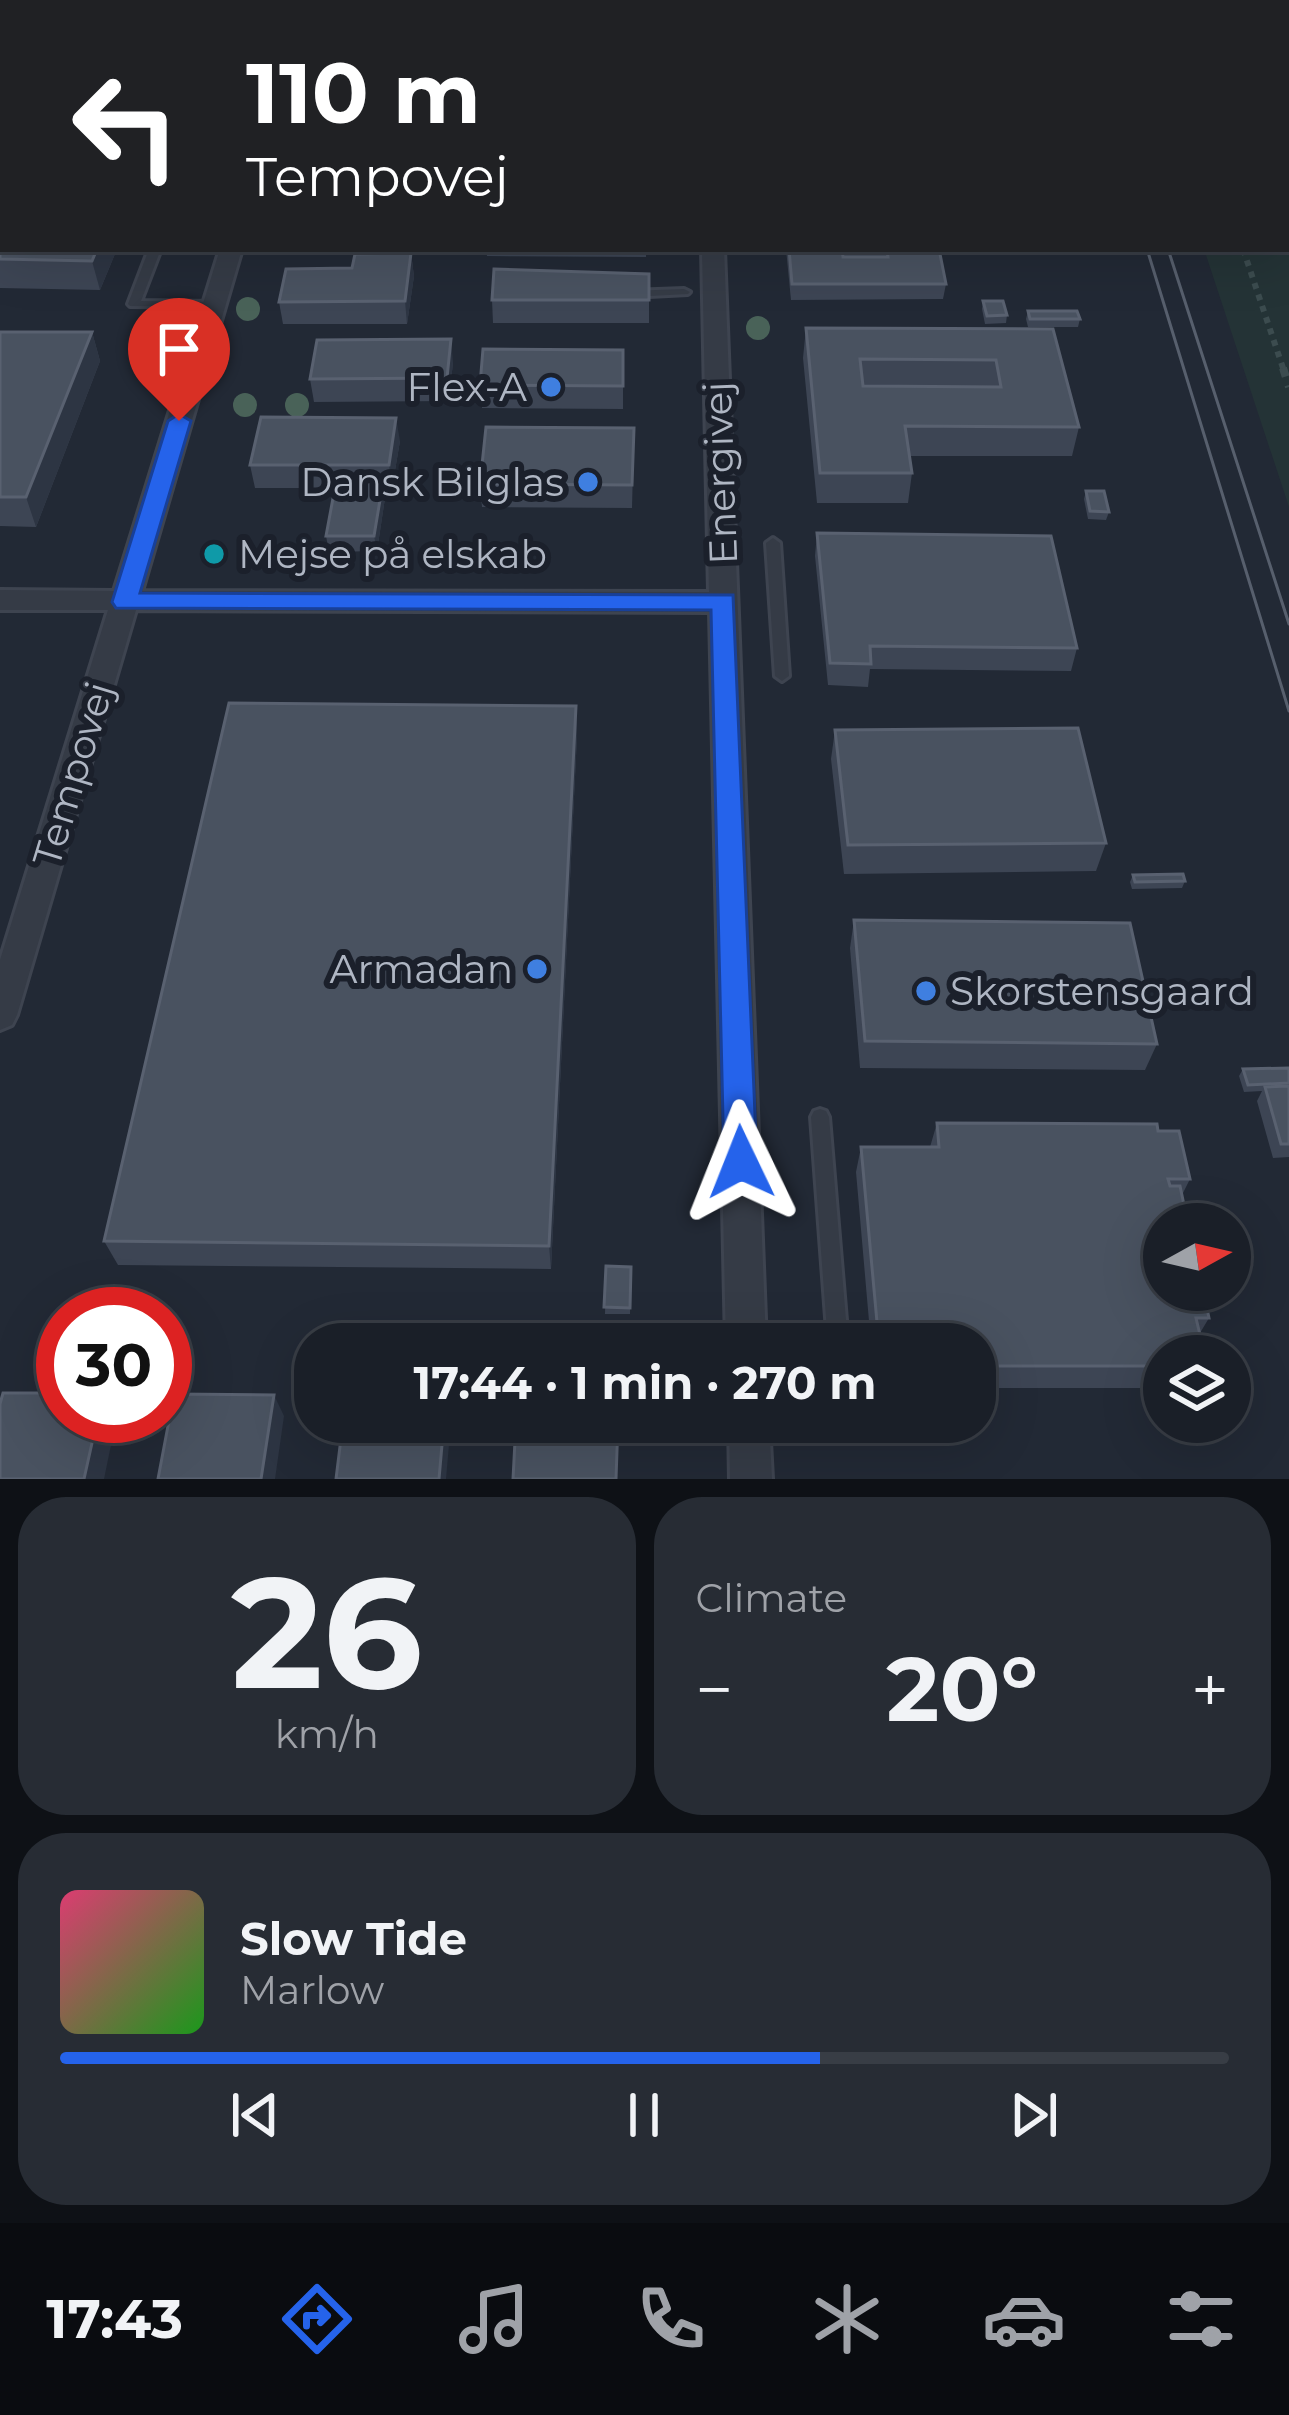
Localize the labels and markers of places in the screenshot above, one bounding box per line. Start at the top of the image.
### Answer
pin [128,298,230,421]
place label: Flex-A [407,363,527,411]
marker: Flex-A [538,374,564,400]
place label: Dansk Bilglas [300,458,564,506]
marker: Dansk Bilglas [575,469,601,495]
place label: Mejse på elskab [238,530,547,578]
marker: Mejse på elskab [201,541,227,567]
place label: Armadan [329,945,513,993]
marker: Armadan [524,956,550,982]
place label: Skorstensgaard [950,967,1254,1015]
marker: Skorstensgaard [913,978,939,1004]

